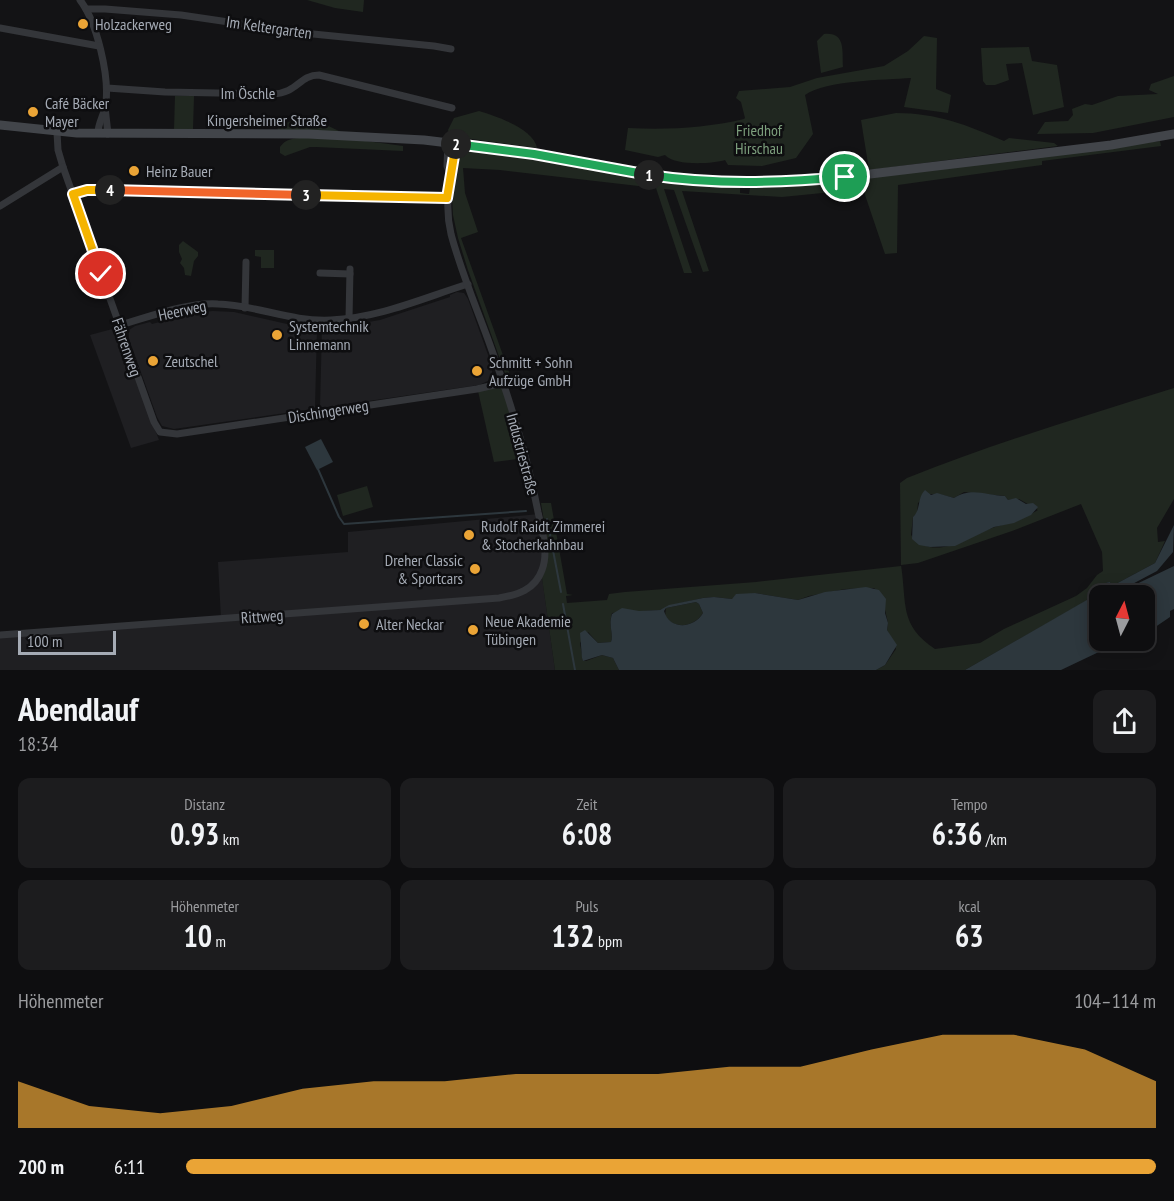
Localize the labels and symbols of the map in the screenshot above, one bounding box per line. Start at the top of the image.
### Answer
street label: Im Keltergarten [225,11,313,43]
place label: Holzackerweg [95,14,172,34]
marker: Holzackerweg [76,17,90,31]
street label: Im Öschle [221,83,275,103]
place label: Café Bäcker Mayer [45,93,110,131]
marker: Café Bäcker Mayer [26,105,40,119]
street label: Kingersheimer Straße [207,110,327,130]
park label: Friedhof Hirschau [735,120,783,158]
pin: 2 [441,129,471,159]
pin [819,151,870,202]
pin: 1 [634,160,664,190]
place label: Heinz Bauer [146,161,213,181]
marker: Heinz Bauer [127,164,141,178]
pin: 4 [95,175,125,205]
pin: 3 [291,180,321,210]
pin [75,248,126,299]
street label: Heerweg [156,295,208,325]
street label: Fährenweg [108,315,146,379]
place label: Systemtechnik Linnemann [289,316,370,354]
marker: Systemtechnik Linnemann [270,328,284,342]
place label: Zeutschel [165,351,218,371]
place label: Schmitt + Sohn Aufzüge GmbH [489,352,573,390]
marker: Zeutschel [146,354,160,368]
marker: Schmitt + Sohn Aufzüge GmbH [470,364,484,378]
street label: Dischingerweg [286,395,370,427]
street label: Industriestraße [502,411,544,497]
place label: Rudolf Raidt Zimmerei & Stocherkahnbau [481,516,605,554]
marker: Rudolf Raidt Zimmerei & Stocherkahnbau [462,528,476,542]
place label: Dreher Classic & Sportcars [385,550,463,588]
marker: Dreher Classic & Sportcars [468,562,482,576]
north arrow [1089,585,1155,651]
street label: Rittweg [240,605,284,627]
place label: Neue Akademie Tübingen [485,611,571,649]
place label: Alter Neckar [376,614,444,634]
marker: Alter Neckar [357,617,371,631]
marker: Neue Akademie Tübingen [466,623,480,637]
scale bar [18,628,116,656]

